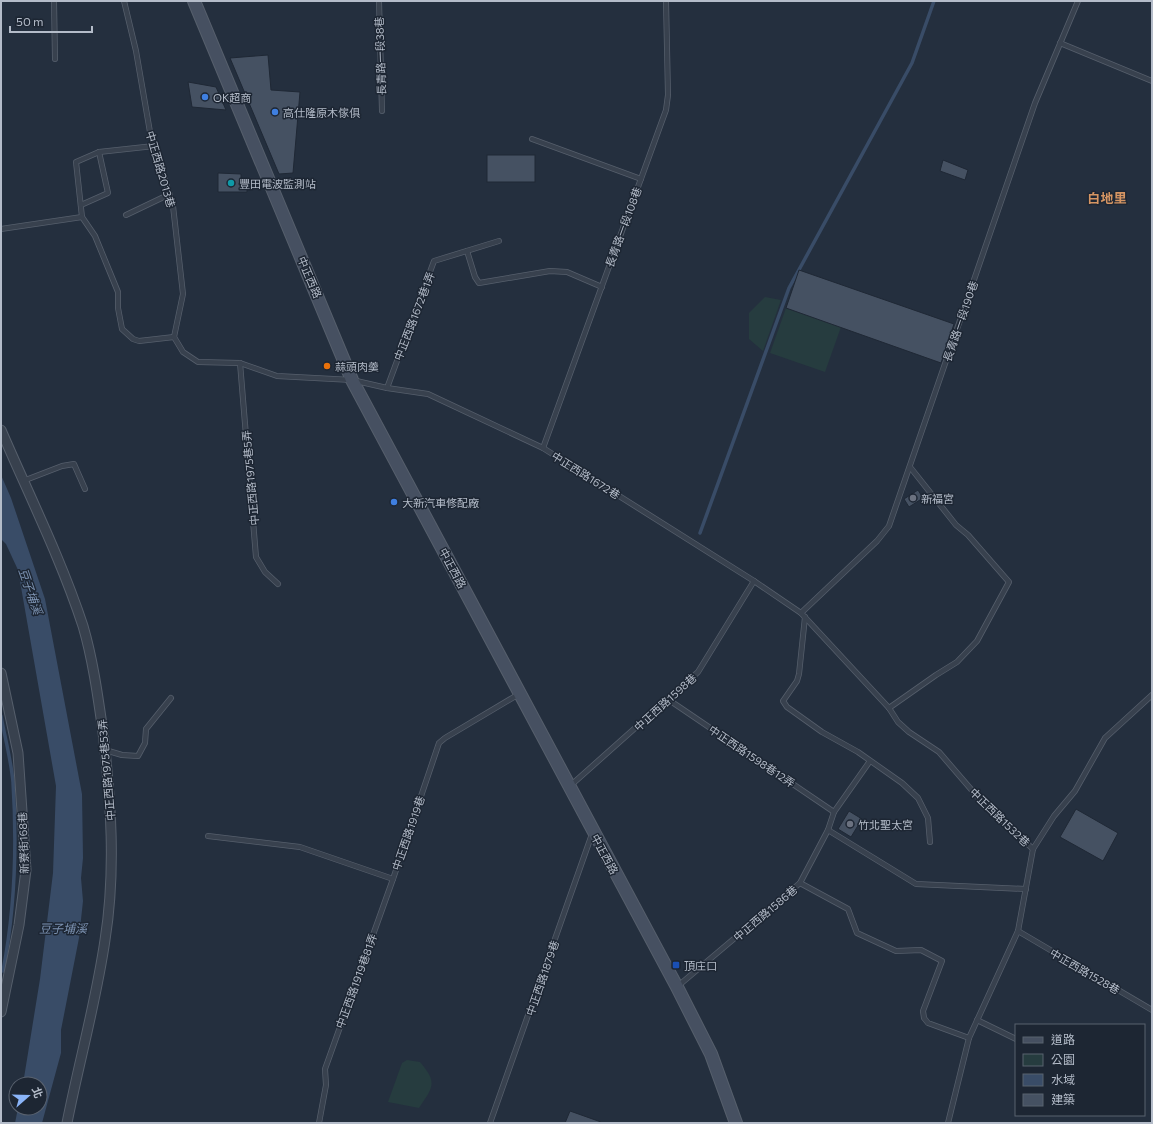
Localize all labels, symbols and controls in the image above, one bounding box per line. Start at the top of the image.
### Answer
scale bar [10,8,92,34]
text: 50 m [16,14,44,28]
street label: 長青路一段38巷 [372,16,388,96]
place label: OK超商 [213,91,251,104]
marker: OK超商 [200,92,210,102]
place label: 高仕隆原木傢俱 [283,106,360,119]
marker: 高仕隆原木傢俱 [270,107,280,117]
street label: 中正西路2013巷 [144,129,178,209]
place label: 豐田電波監測站 [239,177,316,190]
marker: 豐田電波監測站 [226,178,236,188]
street label: 長青路一段108巷 [602,185,644,269]
district label: 白地里 [1087,190,1127,206]
street label: 中正西路 [295,254,325,300]
street label: 中正西路1672巷1弄 [391,270,437,362]
street label: 長青路一段190巷 [940,279,980,363]
place label: 蒜頭肉羹 [335,360,379,373]
marker: 蒜頭肉羹 [322,361,332,371]
street label: 中正西路1975巷5弄 [239,430,261,526]
street label: 中正西路1672巷 [549,449,623,501]
place label: 新福宮 [921,492,954,505]
marker: 新福宮 [908,493,918,503]
place label: 大新汽車修配廠 [402,496,479,509]
marker: 大新汽車修配廠 [389,497,399,507]
street label: 中正西路 [437,546,469,590]
water label: 豆子埔溪 [17,566,46,618]
street label: 中正西路1598巷 [631,671,699,733]
street label: 中正西路1975巷53弄 [95,719,117,821]
street label: 中正西路1598巷12弄 [706,722,798,790]
street label: 中正西路1532巷 [967,785,1033,849]
street label: 中正西路1919巷 [389,794,427,872]
street label: 新寮街168巷 [15,812,31,874]
place label: 竹北聖太宮 [858,818,913,831]
marker: 竹北聖太宮 [845,819,855,829]
street label: 中正西路 [589,832,621,876]
street label: 中正西路1586巷 [730,883,800,943]
water label: 豆子埔溪 [39,921,89,935]
street label: 中正西路1919巷81弄 [333,932,379,1030]
street label: 中正西路1879巷 [523,939,561,1017]
street label: 中正西路1528巷 [1048,946,1122,996]
place label: 頂庄口 [684,959,717,972]
marker: 頂庄口 [671,960,681,970]
legend [1015,1024,1145,1116]
text: 道路 [1051,1032,1075,1046]
text: 公園 [1051,1052,1075,1066]
text: 水域 [1051,1072,1075,1086]
north arrow [8,1076,48,1116]
text: 北 [30,1085,46,1100]
text: 建築 [1051,1092,1075,1106]

